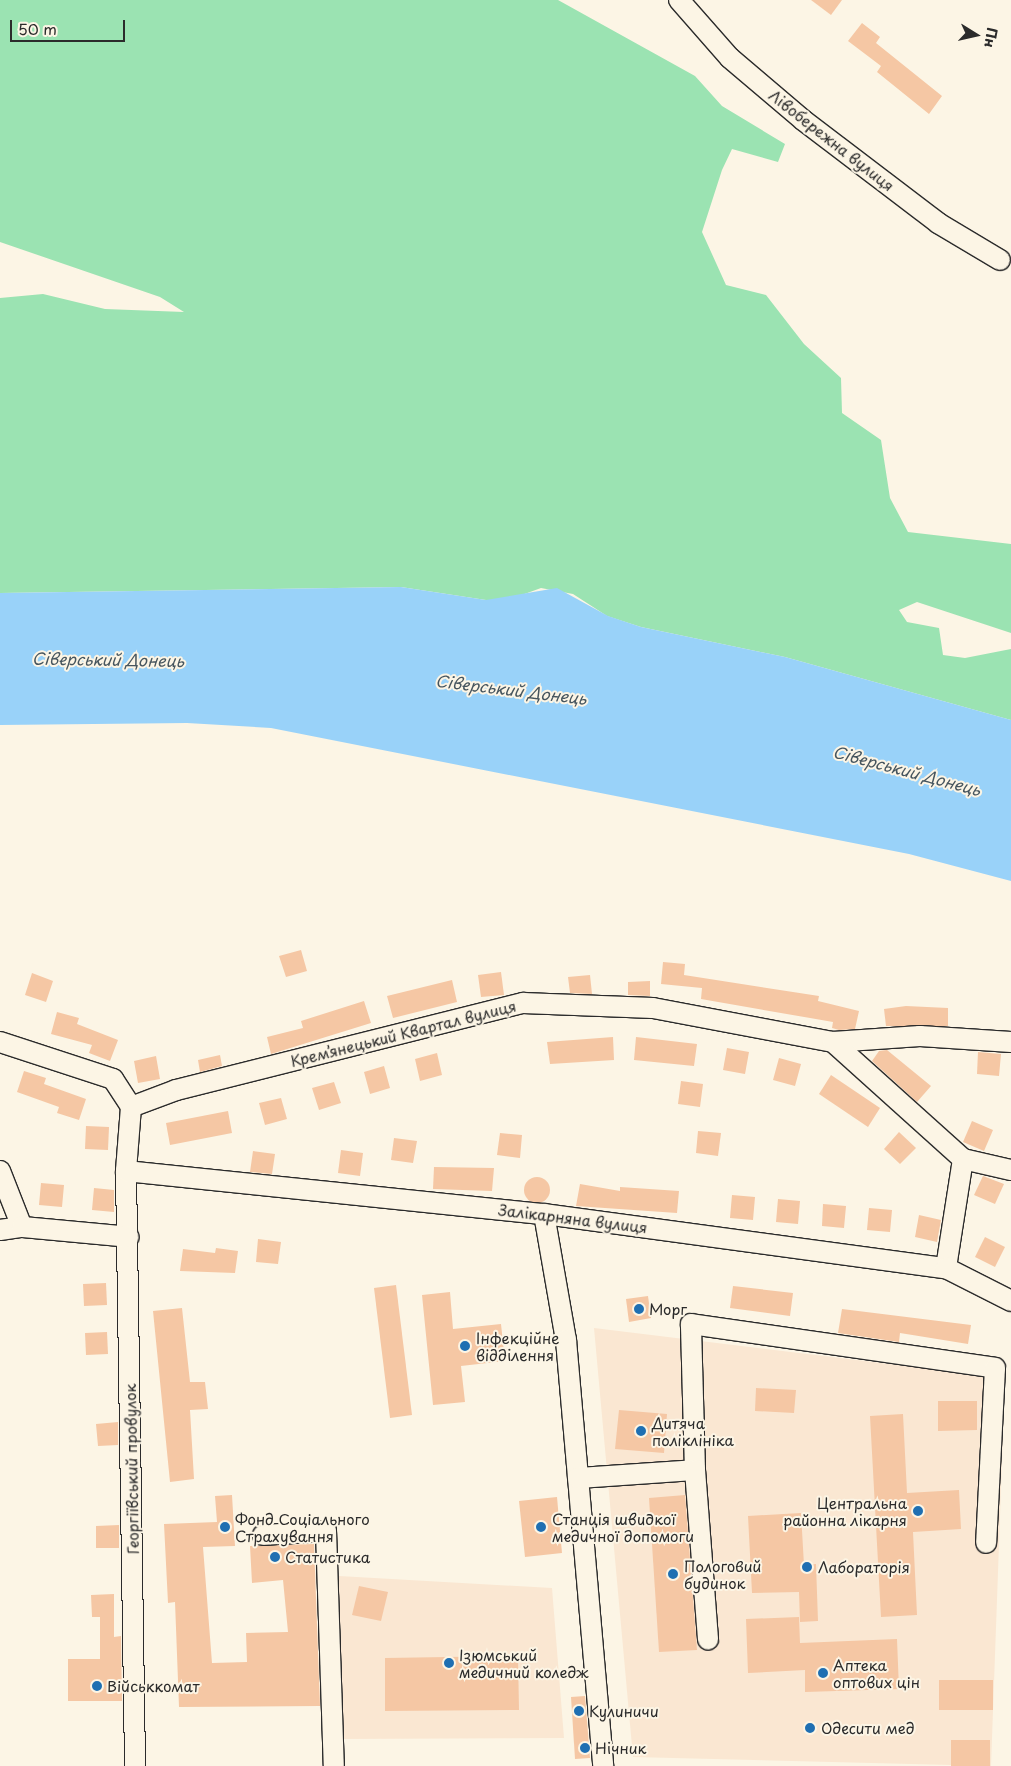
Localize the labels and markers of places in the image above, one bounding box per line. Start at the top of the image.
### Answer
place label: Морг [649,1300,687,1318]
marker: Морг [633,1303,645,1315]
place label: Інфекційне відділення [476,1328,559,1363]
marker: Інфекційне відділення [458,1339,472,1353]
place label: Дитяча поліклініка [652,1413,734,1448]
marker: Дитяча поліклініка [634,1424,648,1438]
place label: Центральна районна лікарня [783,1493,907,1528]
marker: Центральна районна лікарня [911,1504,925,1518]
place label: Фонд Соцiального Страхування [235,1509,370,1544]
place label: Станція швидкої медичної допомоги [552,1509,694,1544]
marker: Станція швидкої медичної допомоги [534,1520,548,1534]
marker: Фонд Соцiального Страхування [219,1521,231,1533]
place label: Статистика [285,1548,370,1566]
marker: Статистика [269,1551,281,1563]
place label: Пологовий будинок [684,1556,761,1591]
place label: Лабораторія [818,1558,910,1576]
marker: Лабораторія [800,1560,814,1574]
marker: Пологовий будинок [666,1567,680,1581]
place label: Ізюмський медичний коледж [459,1645,590,1680]
place label: Аптека оптових цін [833,1655,920,1690]
marker: Ізюмський медичний коледж [443,1657,455,1669]
marker: Аптека оптових цін [817,1667,829,1679]
place label: Вiйськкомат [107,1677,200,1695]
marker: Вiйськкомат [91,1680,103,1692]
place label: Кулиничи [589,1702,659,1720]
marker: Кулиничи [573,1705,585,1717]
place label: Одесити мед [821,1719,915,1737]
marker: Одесити мед [803,1721,817,1735]
place label: Нічник [595,1739,647,1757]
marker: Нічник [579,1742,591,1754]

